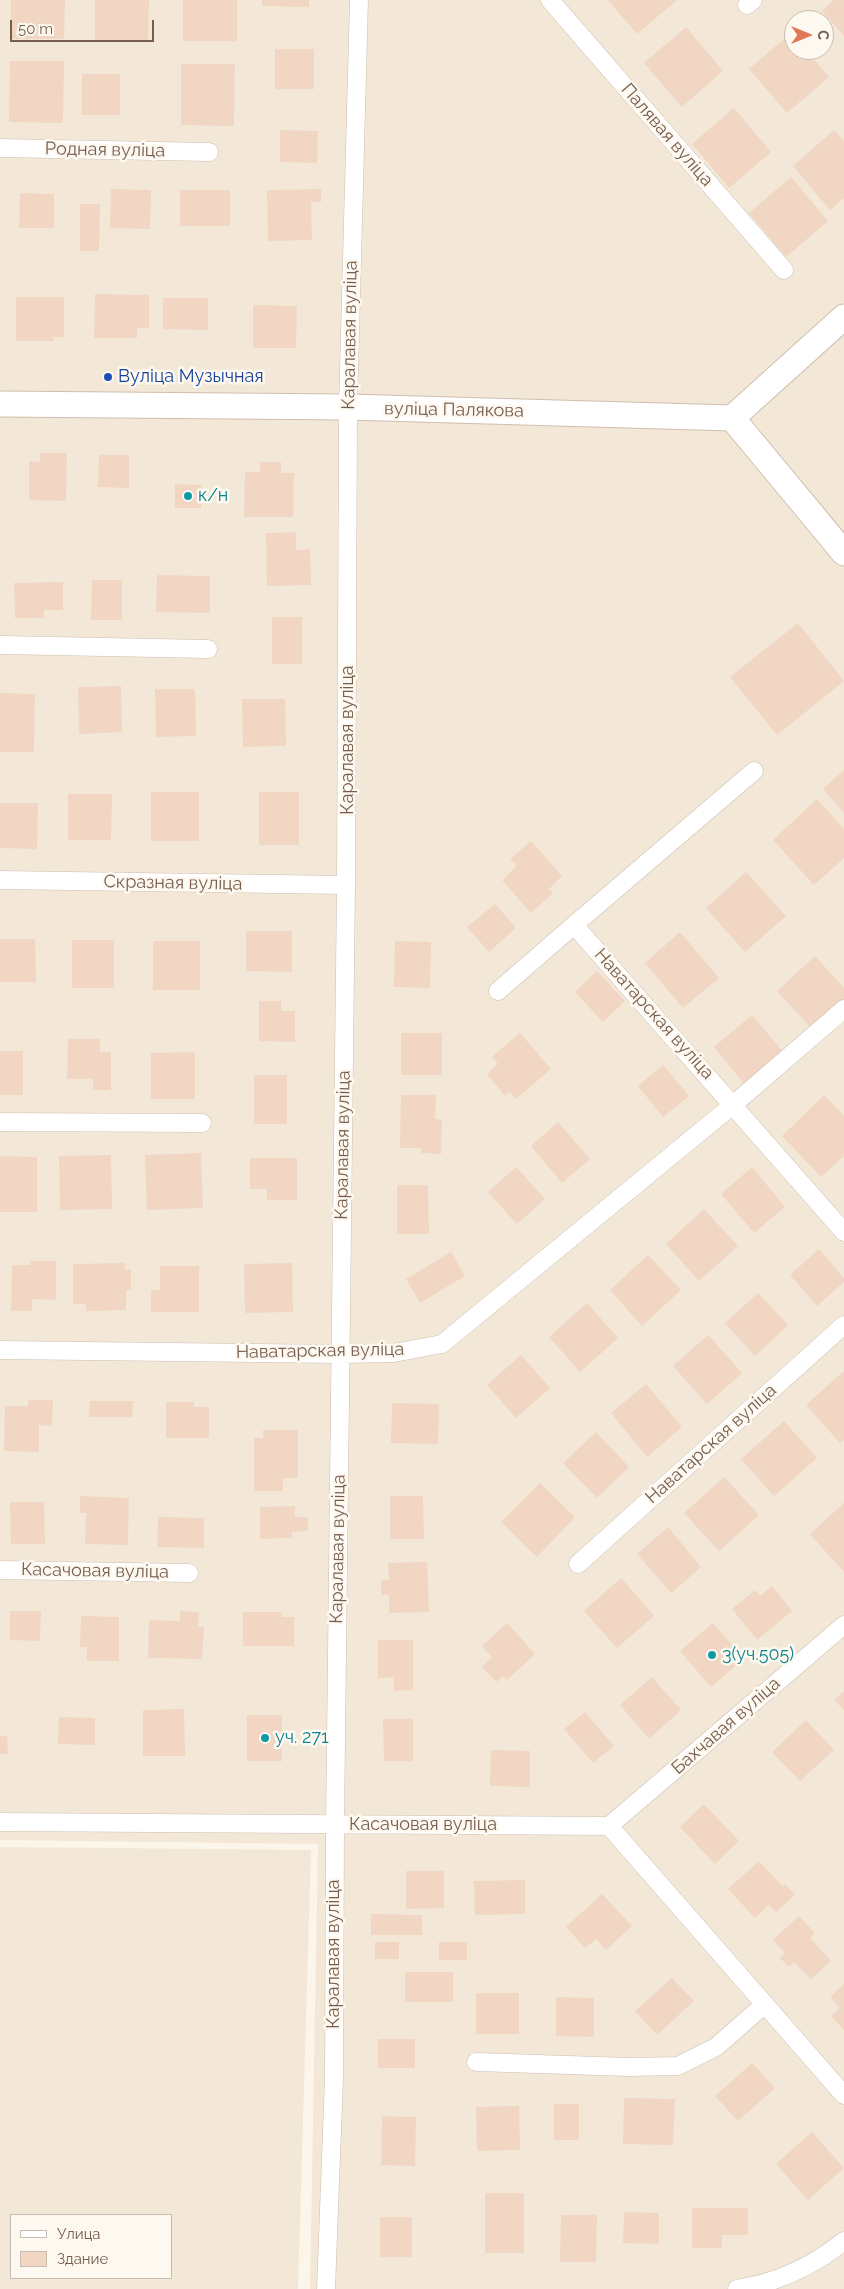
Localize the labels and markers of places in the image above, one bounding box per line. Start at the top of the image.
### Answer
place label: Вуліца Музычная [118,366,264,388]
marker: Вуліца Музычная [102,371,114,383]
place label: к/н [198,485,228,507]
marker: к/н [182,490,194,502]
place label: 3(уч.505) [722,1644,794,1666]
marker: 3(уч.505) [706,1649,718,1661]
place label: уч. 271 [275,1727,329,1749]
marker: уч. 271 [259,1732,271,1744]

